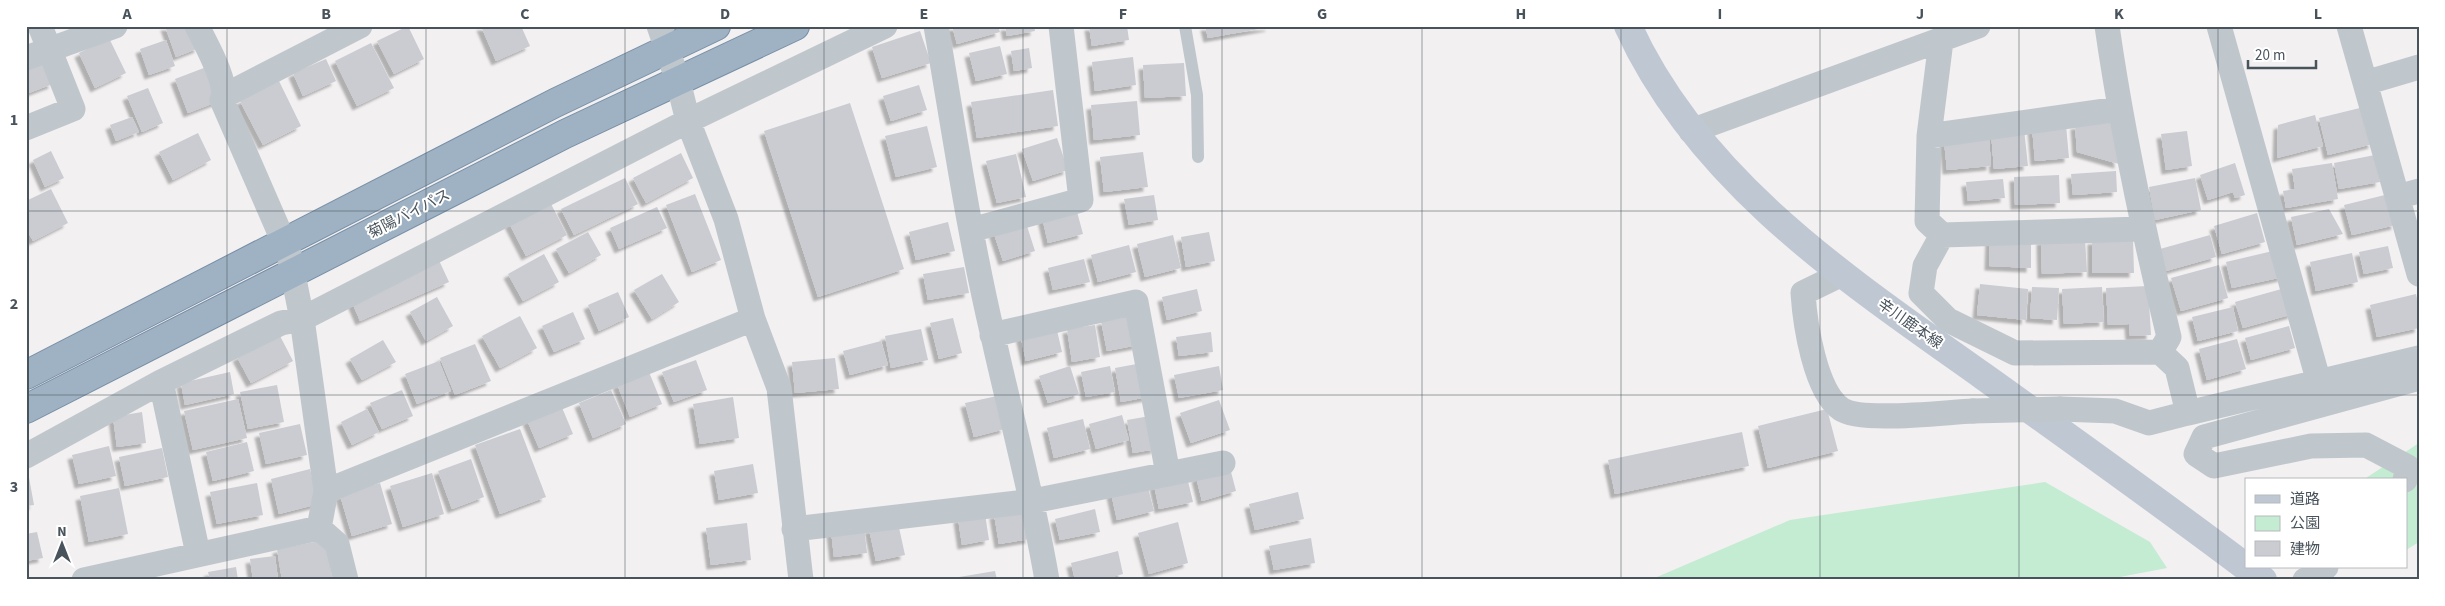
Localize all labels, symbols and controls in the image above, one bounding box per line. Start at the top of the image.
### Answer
text: A [121,3,132,25]
text: B [321,3,331,25]
text: C [520,3,530,25]
text: D [720,3,730,25]
text: E [920,3,928,25]
text: F [1119,3,1127,25]
text: G [1317,3,1327,25]
text: H [1516,3,1526,25]
text: I [1718,3,1722,25]
text: J [1916,3,1924,25]
text: K [2114,3,2124,25]
text: L [2314,3,2322,25]
scale bar [2248,38,2315,70]
text: 20 m [2255,45,2285,66]
text: 1 [10,109,18,131]
street label: 菊陽バイパス [364,184,454,244]
text: 2 [10,293,18,315]
street label: 辛川鹿本線 [1873,294,1947,354]
text: 3 [10,476,18,498]
legend [2245,478,2408,568]
text: 道路 [2290,489,2320,510]
text: 公園 [2290,513,2320,534]
north arrow [38,518,88,568]
text: N [57,522,67,542]
text: 建物 [2290,539,2320,560]

